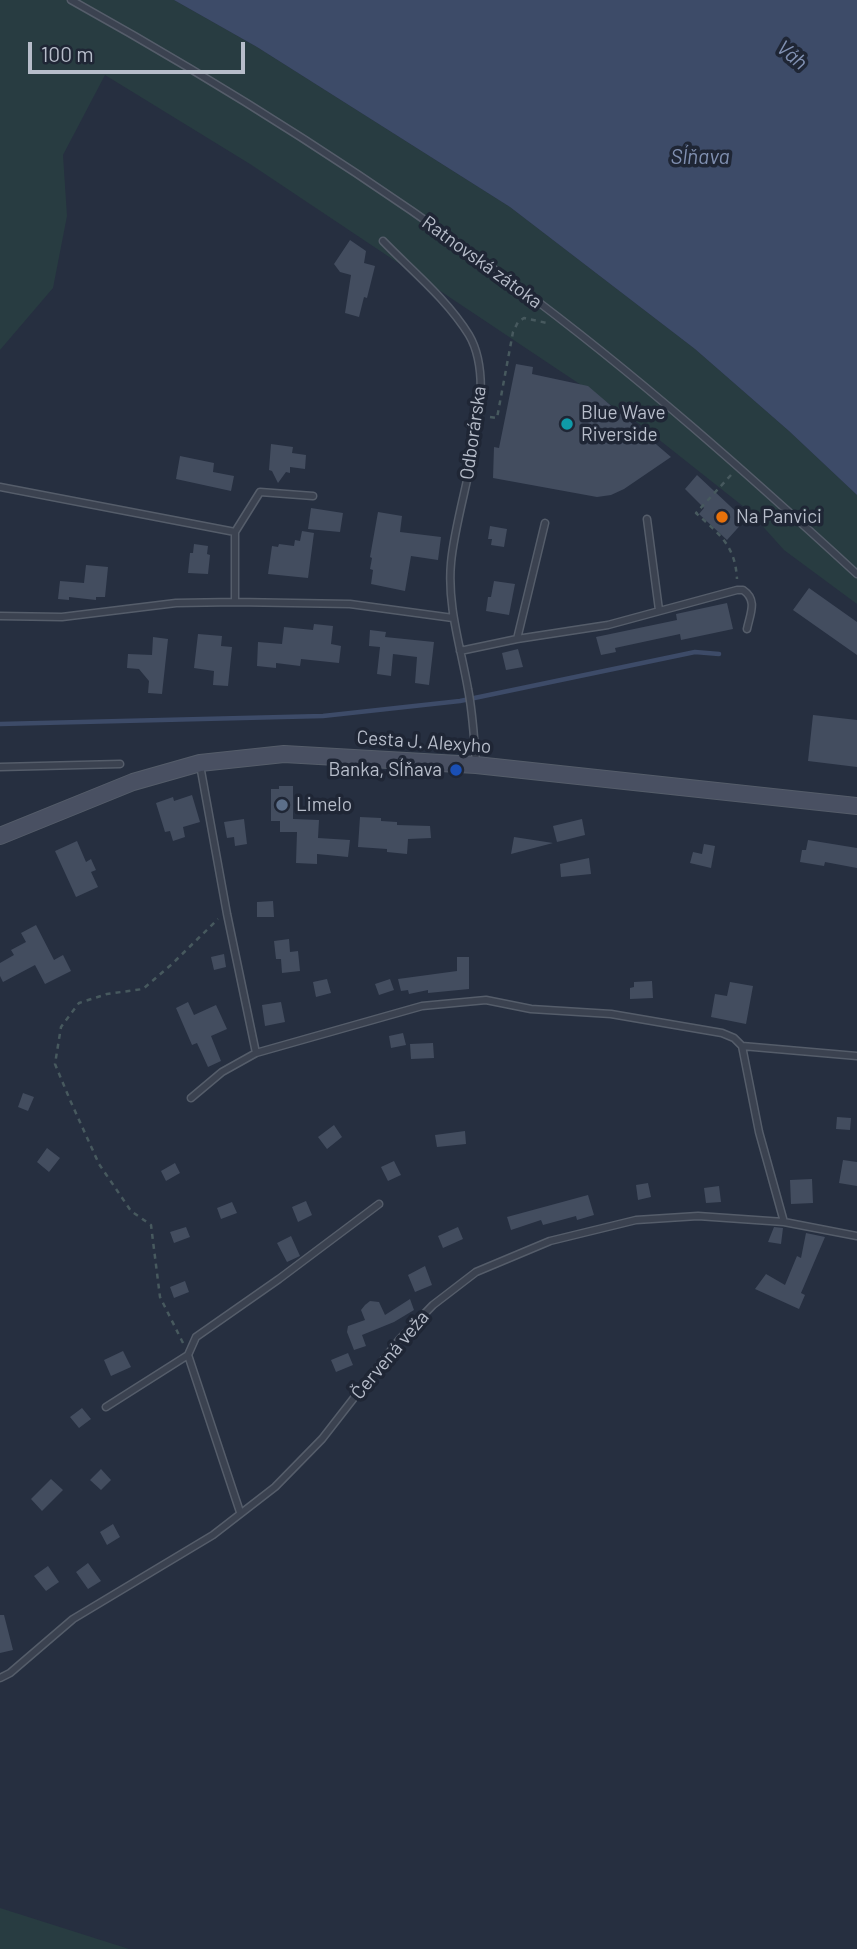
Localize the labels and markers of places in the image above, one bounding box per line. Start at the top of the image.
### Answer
place label: Blue Wave Riverside [581,402,666,446]
marker: Blue Wave Riverside [559,416,575,432]
place label: Na Panvici [736,506,822,528]
marker: Na Panvici [714,509,730,525]
place label: Banka, Sĺňava [329,759,442,781]
marker: Banka, Sĺňava [448,762,464,778]
place label: Limelo [296,794,352,816]
marker: Limelo [274,797,290,813]

